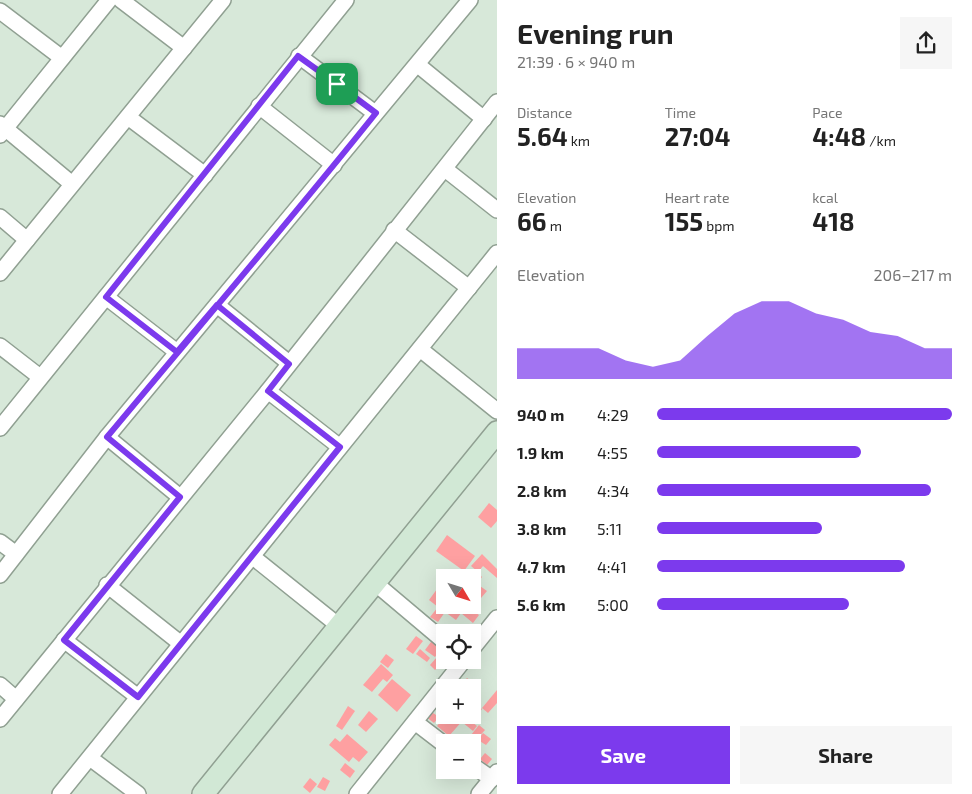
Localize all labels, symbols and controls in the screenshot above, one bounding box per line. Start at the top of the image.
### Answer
text: Evening run [517,16,674,50]
button: share [900,17,952,69]
text: 21:39 · 6 × 940 m [517,52,635,71]
pin [316,63,358,105]
icon: arrive [323,70,351,98]
text: Distance [517,104,572,121]
text: Time [665,104,696,121]
text: Pace [812,104,842,121]
text: 5.64 [517,121,568,151]
text: 27:04 [665,121,731,151]
text: 4:48 [812,121,866,151]
text: km [568,132,590,149]
text: /km [866,132,896,149]
text: Elevation [517,189,576,206]
text: Heart rate [665,189,729,206]
text: kcal [812,189,838,206]
text: 66 [517,206,547,236]
text: 155 [665,206,703,236]
text: 418 [812,206,855,236]
text: m [547,217,562,234]
text: bpm [703,217,735,234]
text: Elevation [517,265,585,284]
text: 206–217 m [874,265,952,284]
text: 940 m [517,405,564,424]
text: 4:29 [597,405,629,424]
text: 1.9 km [517,443,564,462]
text: 4:55 [597,443,628,462]
text: 2.8 km [517,481,567,500]
text: 4:34 [597,481,629,500]
text: 3.8 km [517,519,566,538]
text: 5:11 [597,519,622,538]
text: 4.7 km [517,557,566,576]
text: 4:41 [597,557,627,576]
north arrow [436,569,481,614]
map controls [436,569,481,779]
text: 5.6 km [517,595,566,614]
text: 5:00 [597,595,629,614]
button: locate [436,624,481,669]
button: + [436,679,481,724]
button: Save [517,726,730,784]
button: Share [740,726,952,784]
button: − [436,734,481,779]

